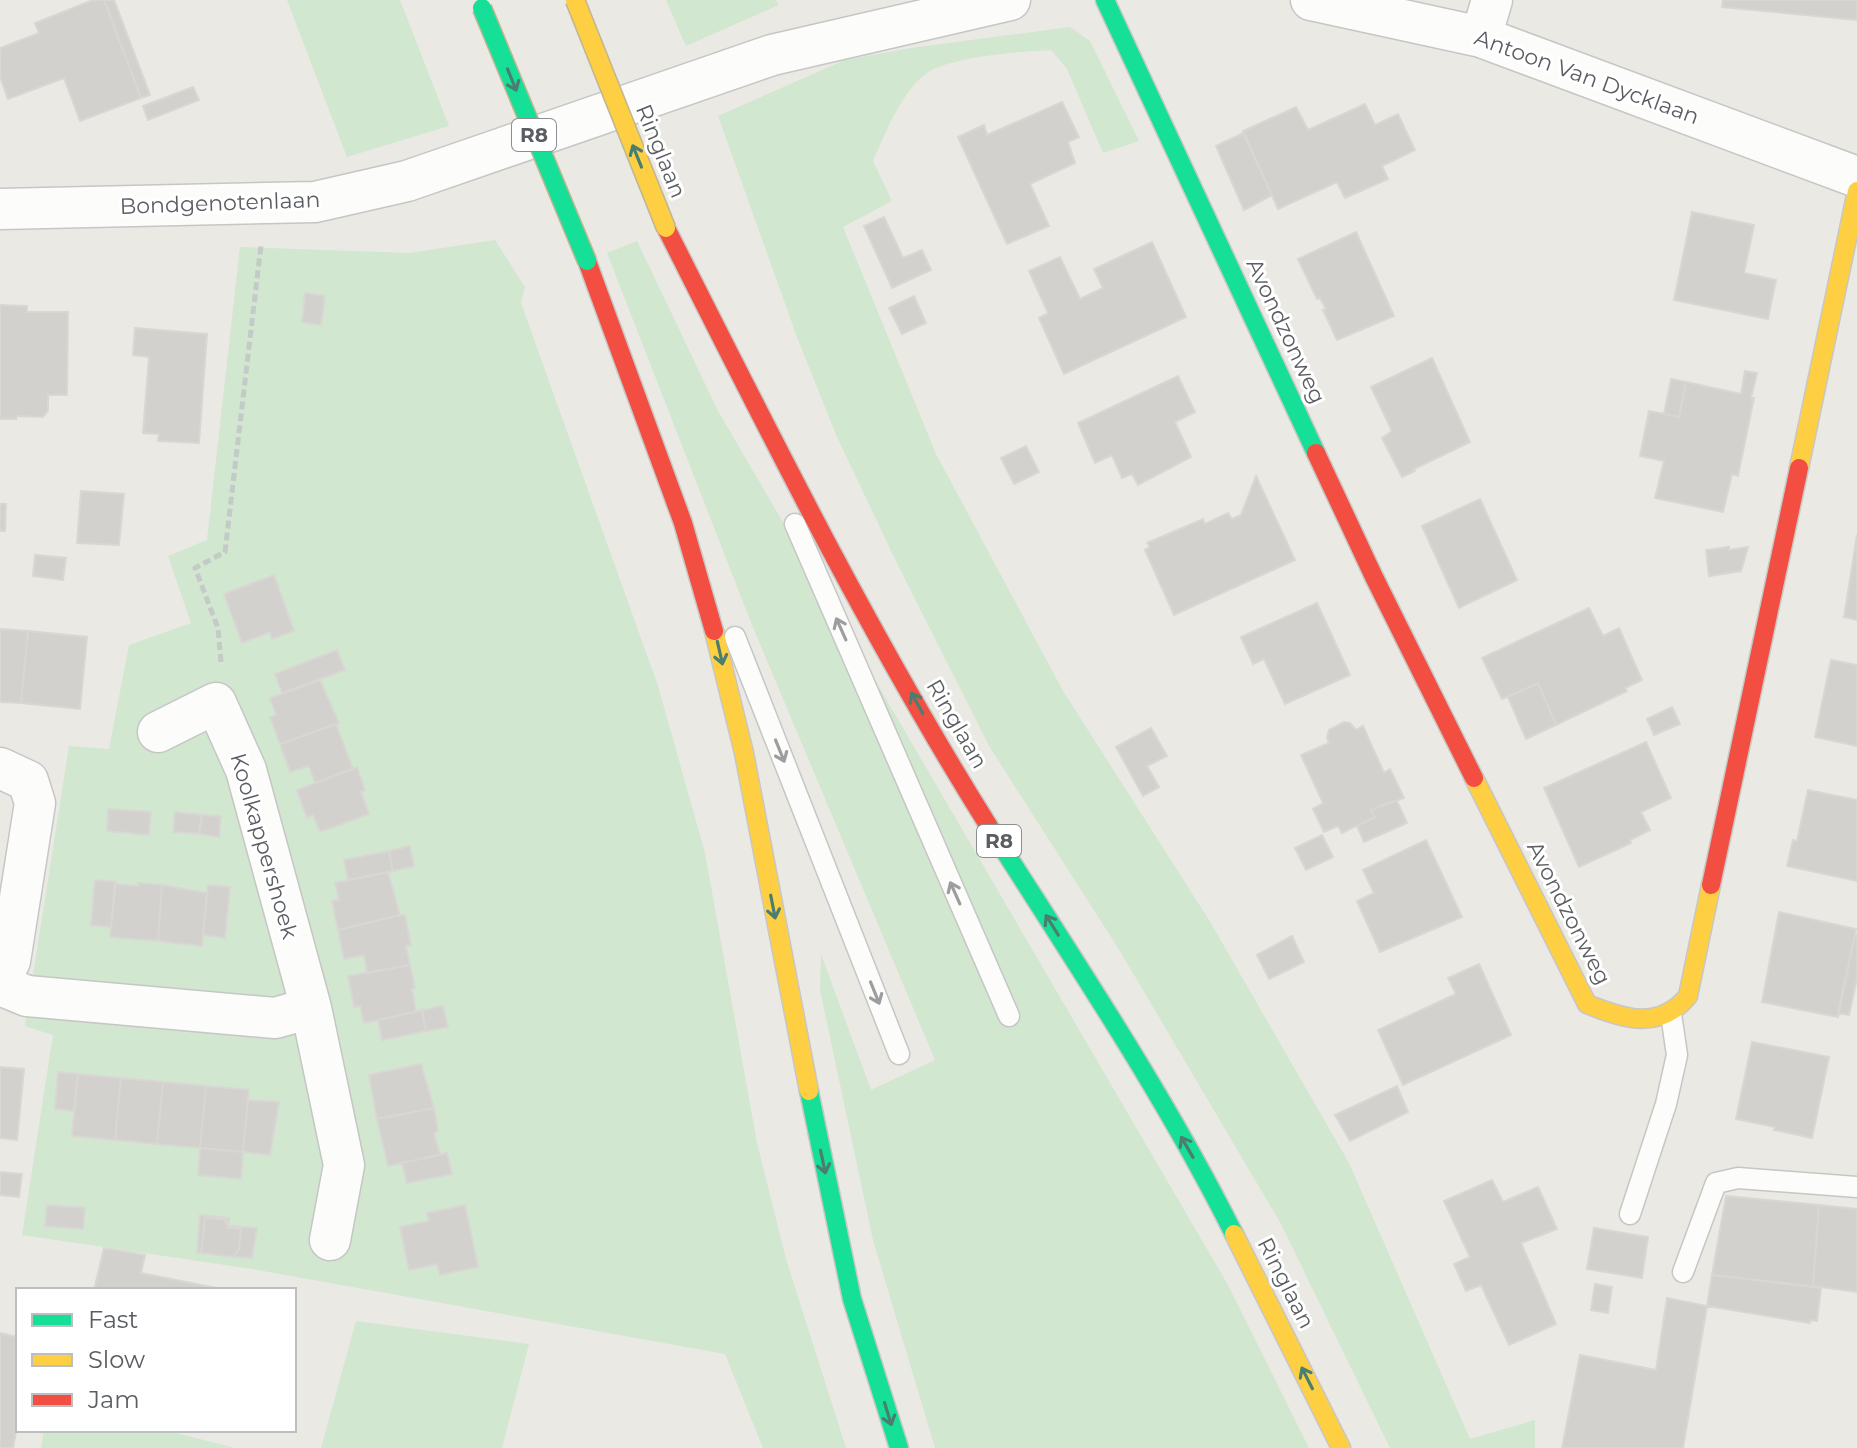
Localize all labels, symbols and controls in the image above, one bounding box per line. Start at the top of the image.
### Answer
street label: Antoon Van Dycklaan [1471,24,1703,130]
one-way arrow [505,67,520,92]
street label: Ringlaan [630,100,692,202]
road number: R8 [512,119,556,151]
one-way arrow [629,144,644,169]
street label: Bondgenotenlaan [119,186,321,220]
street label: Avondzonweg [1241,254,1331,408]
one-way arrow [832,617,847,642]
one-way arrow [713,640,728,665]
street label: Ringlaan [921,675,993,773]
one-way arrow [909,692,925,715]
one-way arrow [773,738,788,763]
street label: Koolkappershoek [225,750,304,943]
road number: R8 [977,825,1021,857]
street label: Avondzonweg [1521,837,1617,989]
one-way arrow [947,881,962,906]
one-way arrow [766,894,781,920]
one-way arrow [1044,914,1060,937]
one-way arrow [869,980,883,1004]
one-way arrow [1179,1136,1195,1159]
one-way arrow [817,1149,832,1175]
street label: Ringlaan [1252,1233,1320,1333]
legend [16,1288,296,1432]
text: Fast [88,1305,139,1334]
text: Slow [88,1345,145,1374]
one-way arrow [1299,1366,1314,1390]
text: Jam [87,1385,140,1414]
one-way arrow [882,1401,896,1426]

